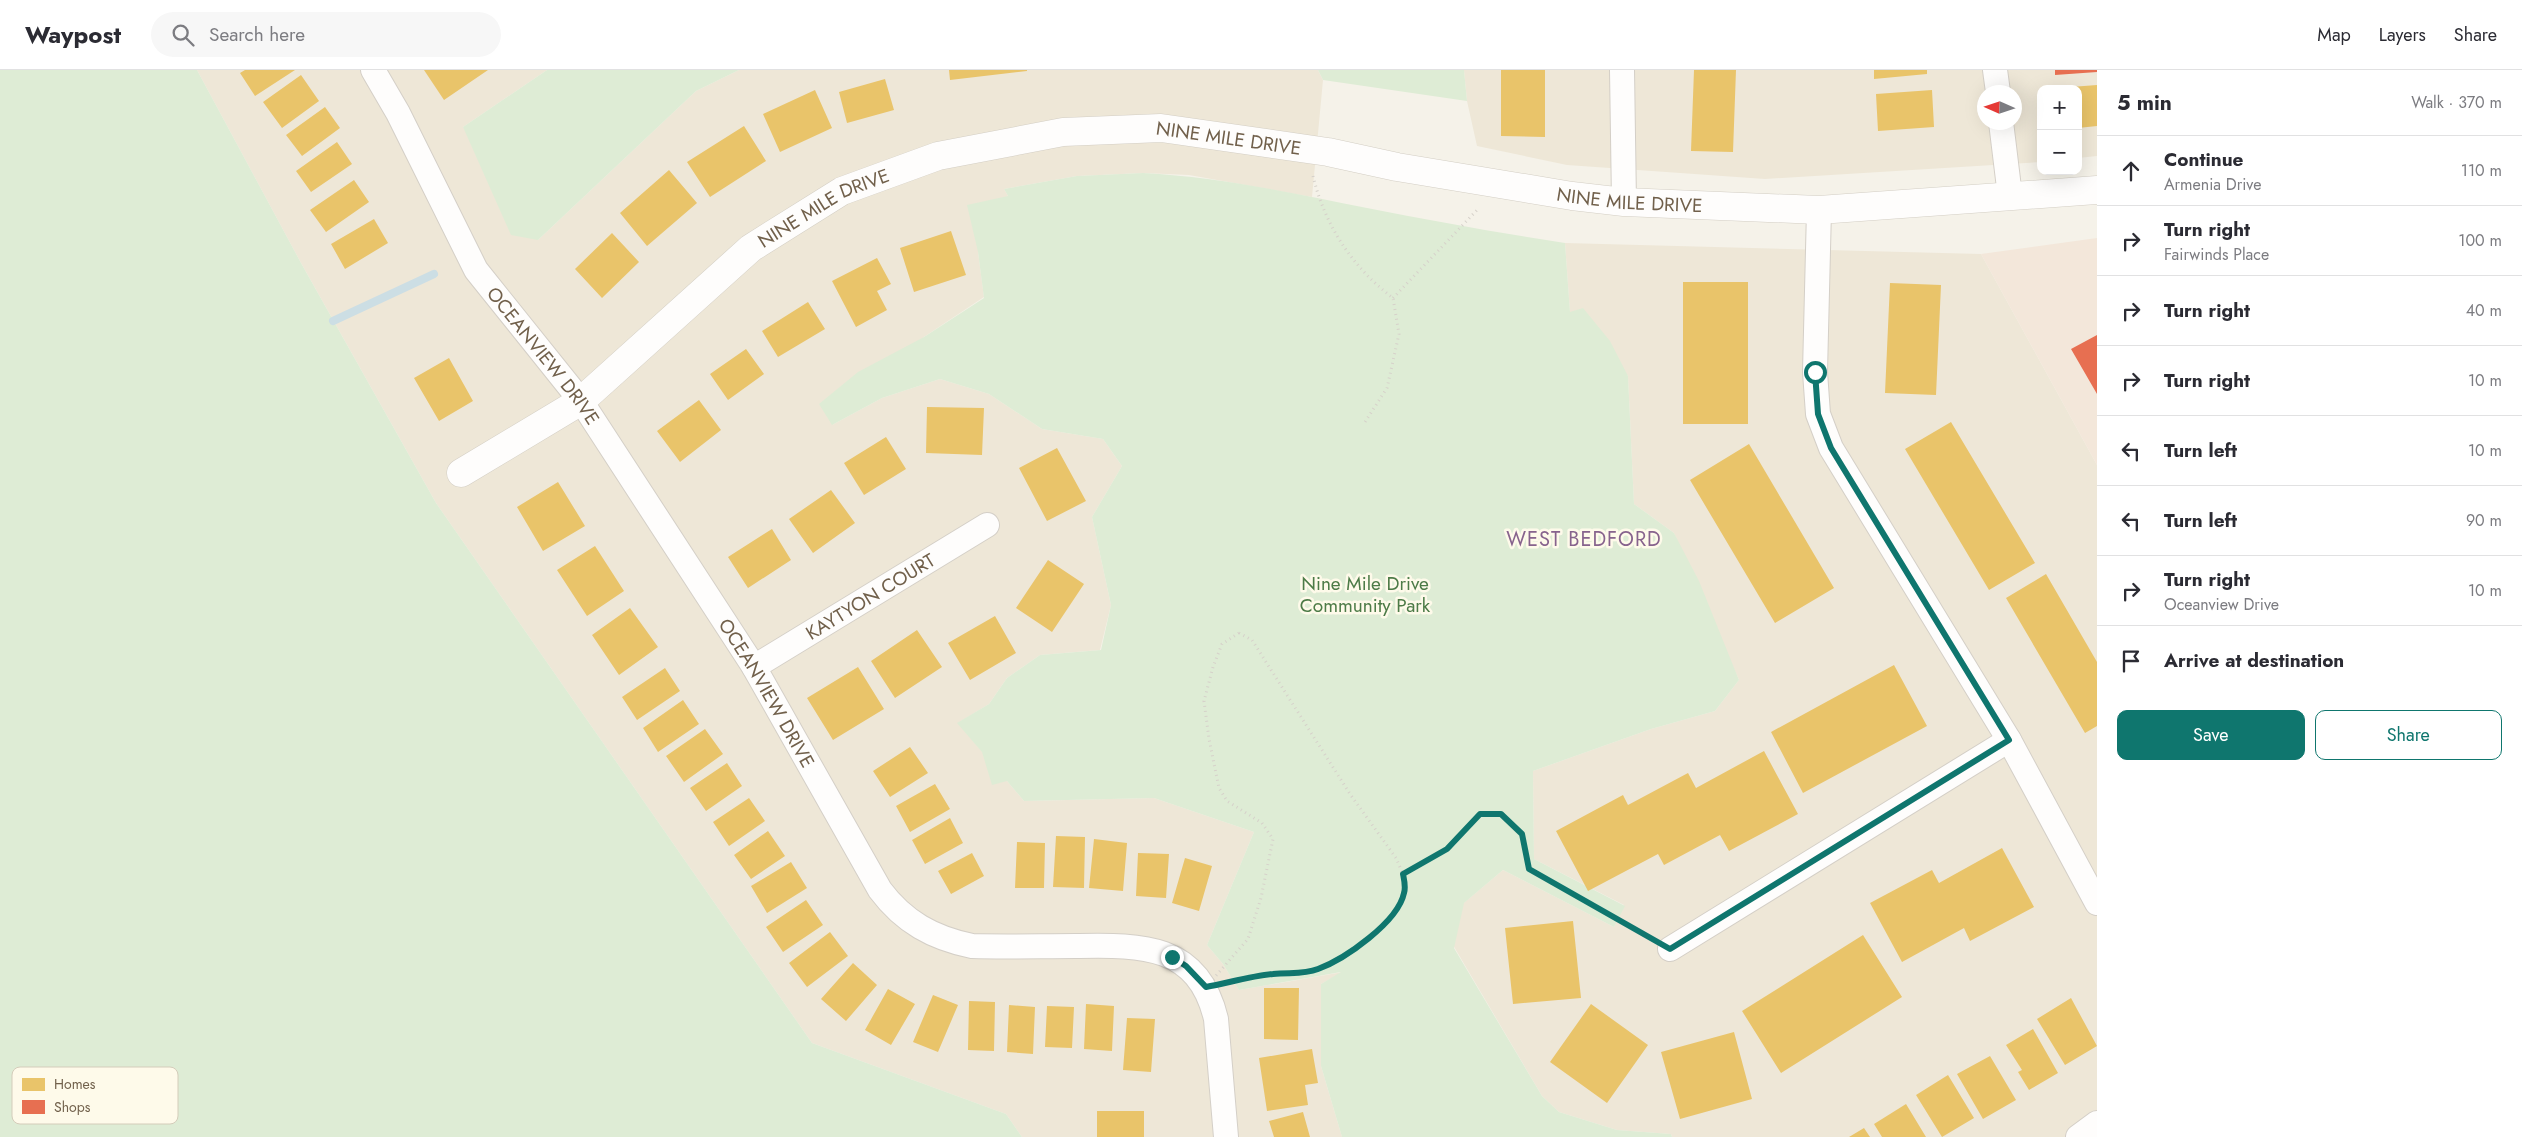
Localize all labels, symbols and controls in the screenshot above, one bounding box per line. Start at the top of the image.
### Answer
search box [151,12,501,57]
text: Waypost [25,17,121,52]
icon: search [169,21,197,49]
text: Search here [209,21,305,48]
text: Map [2317,22,2351,48]
text: Layers [2379,22,2426,48]
text: Share [2454,22,2497,48]
north arrow [1977,85,2022,130]
map controls [2037,85,2082,175]
button: + [2037,85,2082,130]
text: 5 min [2117,88,2172,118]
text: Walk · 370 m [2411,91,2502,114]
street label: NINE MILE DRIVE [1154,114,1303,162]
button: − [2037,130,2082,175]
text: Continue [2164,146,2243,173]
icon: ahead [2117,157,2145,185]
text: 110 m [2461,159,2502,182]
street label: NINE MILE DRIVE [753,162,893,254]
text: Armenia Drive [2164,173,2261,196]
street label: NINE MILE DRIVE [1554,181,1703,219]
text: Turn right [2164,216,2250,243]
icon: right [2117,227,2145,255]
text: 100 m [2458,229,2502,252]
text: Fairwinds Place [2164,243,2269,266]
street label: OCEANVIEW DRIVE [480,281,606,430]
icon: right [2117,297,2145,325]
text: Turn right [2164,297,2250,324]
text: 40 m [2466,299,2502,322]
route start [1804,361,1827,384]
icon: right [2117,367,2145,395]
text: Turn right [2164,367,2250,394]
text: 10 m [2468,369,2502,392]
icon: left [2117,437,2145,465]
text: Turn left [2164,437,2237,464]
text: 10 m [2468,439,2502,462]
icon: left [2117,507,2145,535]
text: Turn left [2164,507,2237,534]
text: 90 m [2466,509,2502,532]
district label: WEST BEDFORD [1506,525,1662,554]
street label: KAYTYON COURT [801,547,940,646]
text: Turn right [2164,566,2250,593]
park label: Nine Mile Drive Community Park [1300,570,1431,619]
icon: right [2117,577,2145,605]
text: 10 m [2468,579,2502,602]
text: Oceanview Drive [2164,593,2279,616]
street label: OCEANVIEW DRIVE [712,613,821,773]
icon: arrive [2117,647,2145,675]
text: Arrive at destination [2164,647,2344,674]
button: Save [2117,710,2305,760]
button: Share [2315,710,2502,760]
route end [1161,946,1184,969]
legend [12,1067,178,1124]
text: Homes [54,1074,96,1094]
text: Shops [54,1097,91,1117]

